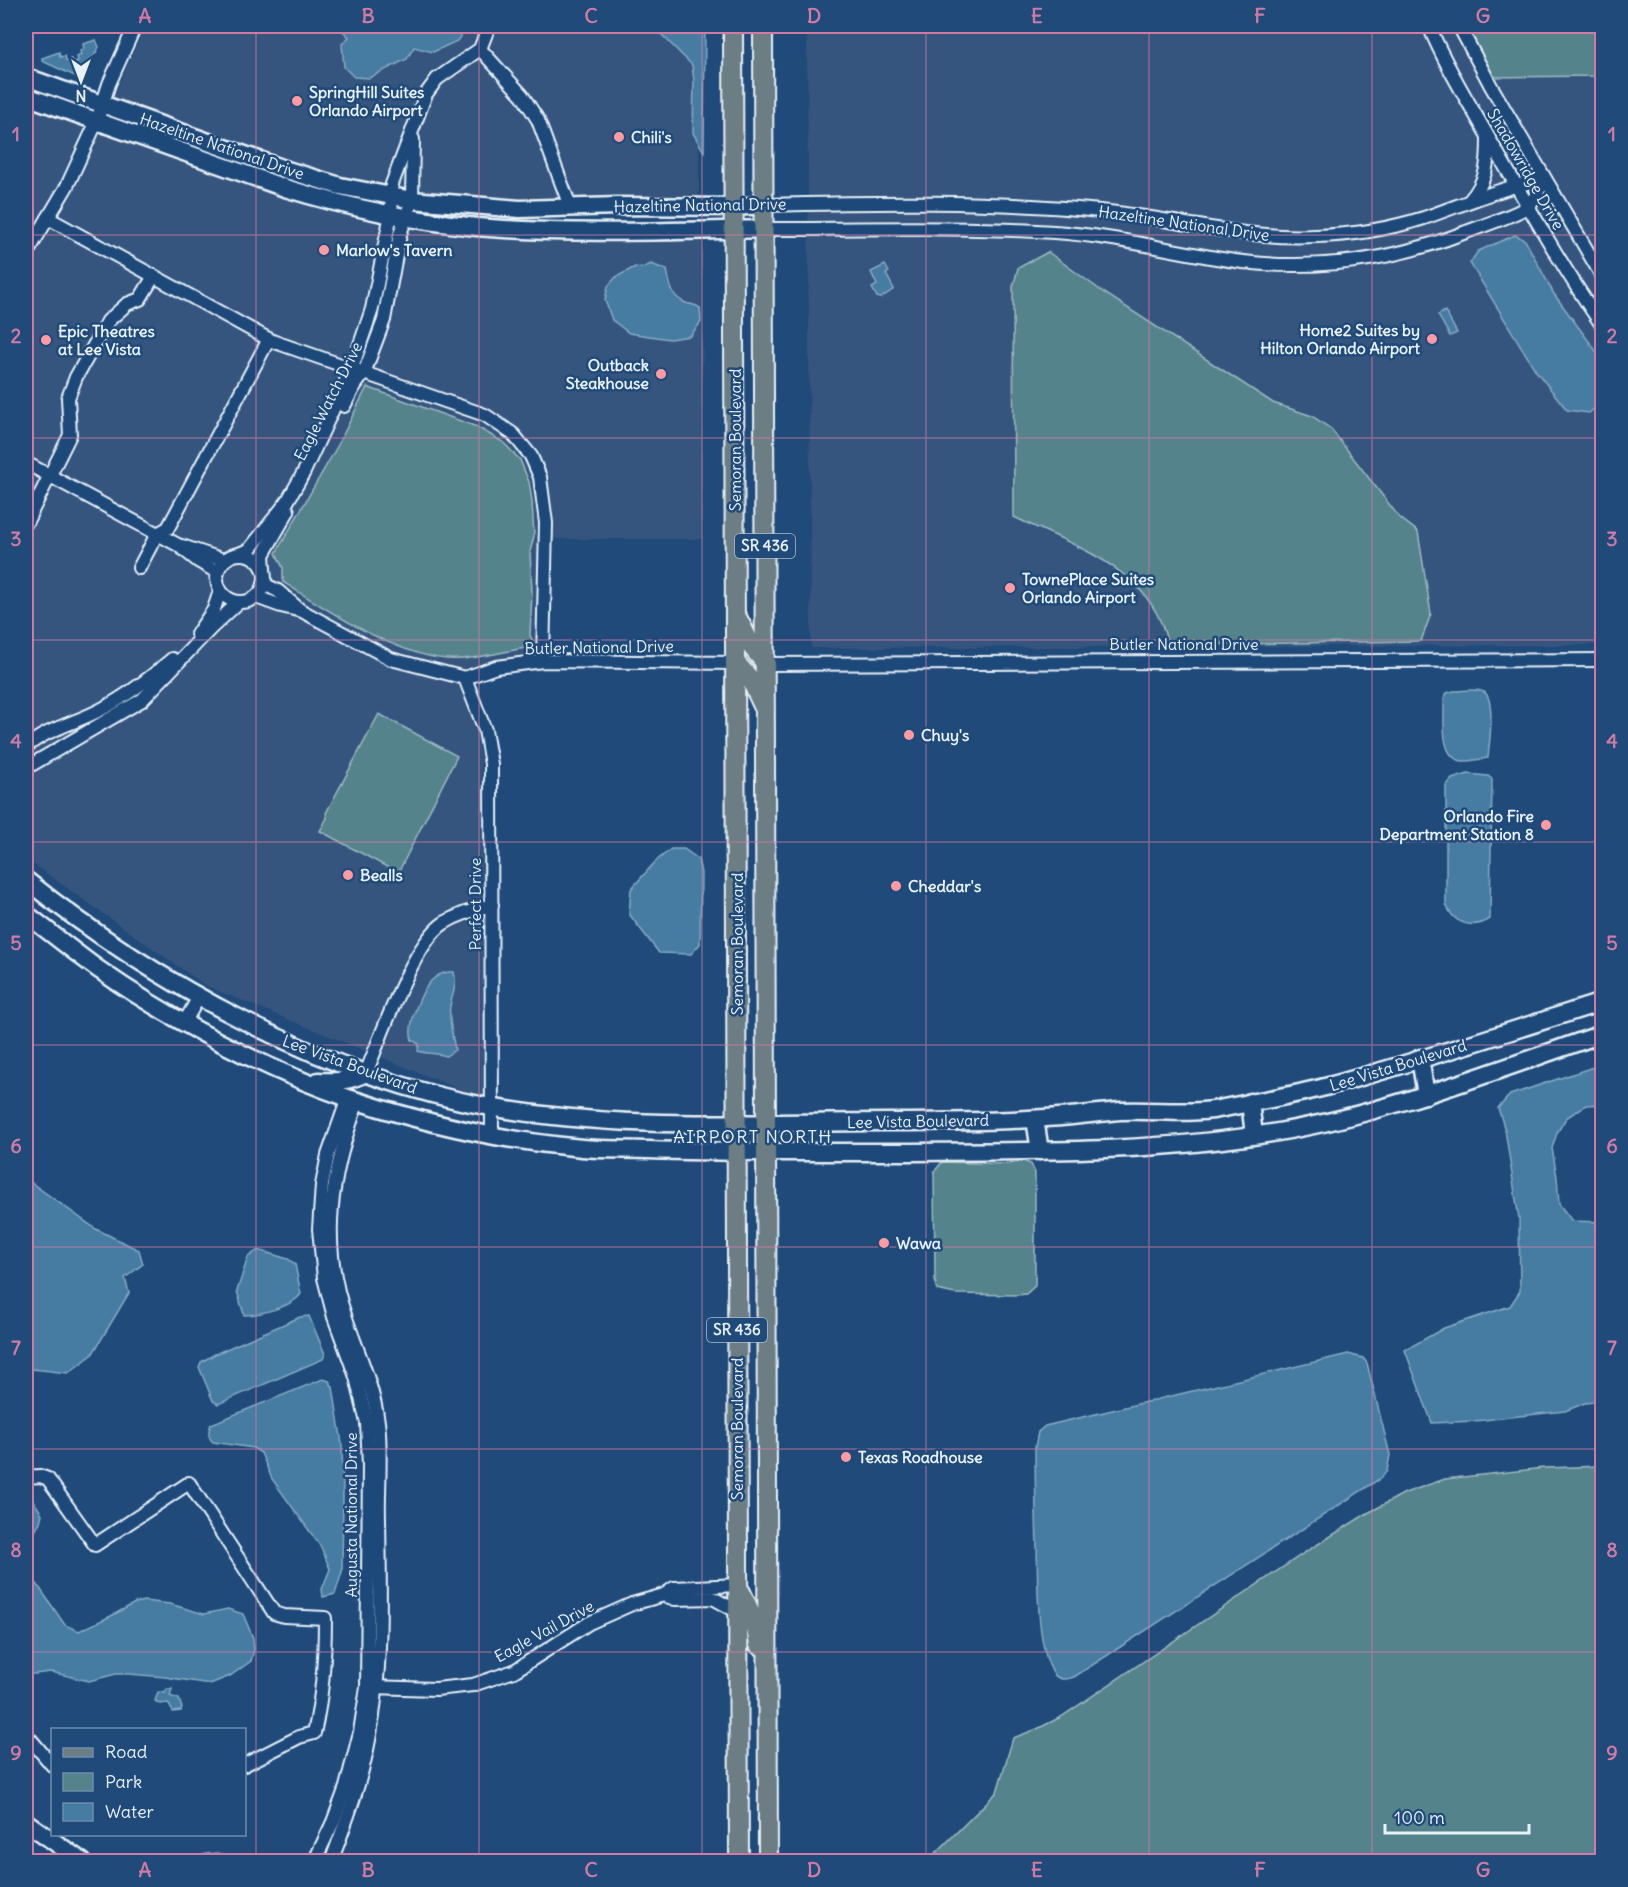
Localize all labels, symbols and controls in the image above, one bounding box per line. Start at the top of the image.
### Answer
text: A [139,3,152,28]
text: B [361,3,375,28]
text: C [584,3,598,28]
text: D [807,3,821,28]
text: E [1031,3,1043,28]
text: F [1254,3,1266,28]
text: G [1476,3,1490,28]
north arrow [51,51,111,111]
place label: SpringHill Suites Orlando Airport [309,82,424,121]
text: N [75,86,87,106]
marker: SpringHill Suites Orlando Airport [290,94,304,108]
street label: Shadowridge Drive [1483,105,1569,233]
street label: Hazeltine National Drive [137,108,307,184]
text: 1 [12,121,20,146]
text: 1 [1608,121,1616,146]
place label: Chili's [631,127,672,147]
marker: Chili's [612,130,626,144]
street label: Hazeltine National Drive [614,193,786,217]
street label: Hazeltine National Drive [1097,201,1271,245]
place label: Marlow's Tavern [336,240,452,260]
marker: Marlow's Tavern [317,243,331,257]
place label: Home2 Suites by Hilton Orlando Airport [1260,320,1421,359]
place label: Epic Theatres at Lee Vista [58,321,155,359]
text: 2 [11,323,22,348]
text: 2 [1607,323,1618,348]
marker: Home2 Suites by Hilton Orlando Airport [1425,332,1439,346]
marker: Epic Theatres at Lee Vista [39,333,53,347]
street label: Eagle Watch Drive [289,338,367,464]
place label: Outback Steakhouse [566,355,649,393]
marker: Outback Steakhouse [654,367,668,381]
street label: Semoran Boulevard [725,369,745,511]
text: 3 [10,526,22,551]
text: 3 [1606,526,1618,551]
road number: SR 436 [735,534,795,558]
place label: TownePlace Suites Orlando Airport [1022,569,1154,608]
marker: TownePlace Suites Orlando Airport [1003,581,1017,595]
street label: Butler National Drive [1109,634,1259,654]
street label: Butler National Drive [524,636,674,658]
place label: Chuy's [921,725,969,746]
text: 4 [10,728,22,753]
marker: Chuy's [902,728,916,742]
text: 4 [1606,728,1618,753]
place label: Orlando Fire Department Station 8 [1379,806,1534,845]
marker: Orlando Fire Department Station 8 [1539,818,1553,832]
street label: Perfect Drive [465,858,485,950]
place label: Bealls [360,865,403,885]
marker: Bealls [341,868,355,882]
street label: Semoran Boulevard [727,873,747,1015]
place label: Cheddar's [908,876,981,896]
marker: Cheddar's [889,879,903,893]
text: 5 [10,930,22,955]
text: 5 [1606,930,1618,955]
street label: Lee Vista Boulevard [280,1030,420,1098]
street label: Lee Vista Boulevard [1327,1035,1469,1095]
street label: Lee Vista Boulevard [847,1110,989,1132]
district label: AIRPORT NORTH [673,1125,833,1148]
text: 6 [10,1133,22,1158]
text: 6 [1606,1133,1618,1158]
place label: Wawa [896,1233,941,1253]
marker: Wawa [877,1236,891,1250]
road number: SR 436 [707,1318,767,1342]
text: 7 [11,1335,21,1360]
text: 7 [1607,1335,1617,1360]
street label: Semoran Boulevard [727,1358,747,1500]
street label: Augusta National Drive [341,1432,361,1598]
place label: Texas Roadhouse [858,1447,983,1467]
marker: Texas Roadhouse [839,1450,853,1464]
text: 8 [10,1537,22,1562]
text: 8 [1606,1537,1618,1562]
street label: Eagle Vail Drive [491,1595,597,1667]
legend [51,1728,246,1836]
text: 9 [10,1740,22,1765]
text: Road [105,1740,148,1763]
text: 9 [1606,1740,1618,1765]
text: Park [105,1770,142,1793]
scale bar [1385,1797,1529,1835]
text: Water [105,1800,155,1823]
text: 100 m [1394,1806,1445,1829]
text: A [139,1857,152,1882]
text: B [361,1857,375,1882]
text: C [584,1857,598,1882]
text: D [807,1857,821,1882]
text: E [1031,1857,1043,1882]
text: F [1254,1857,1266,1882]
text: G [1476,1857,1490,1882]

